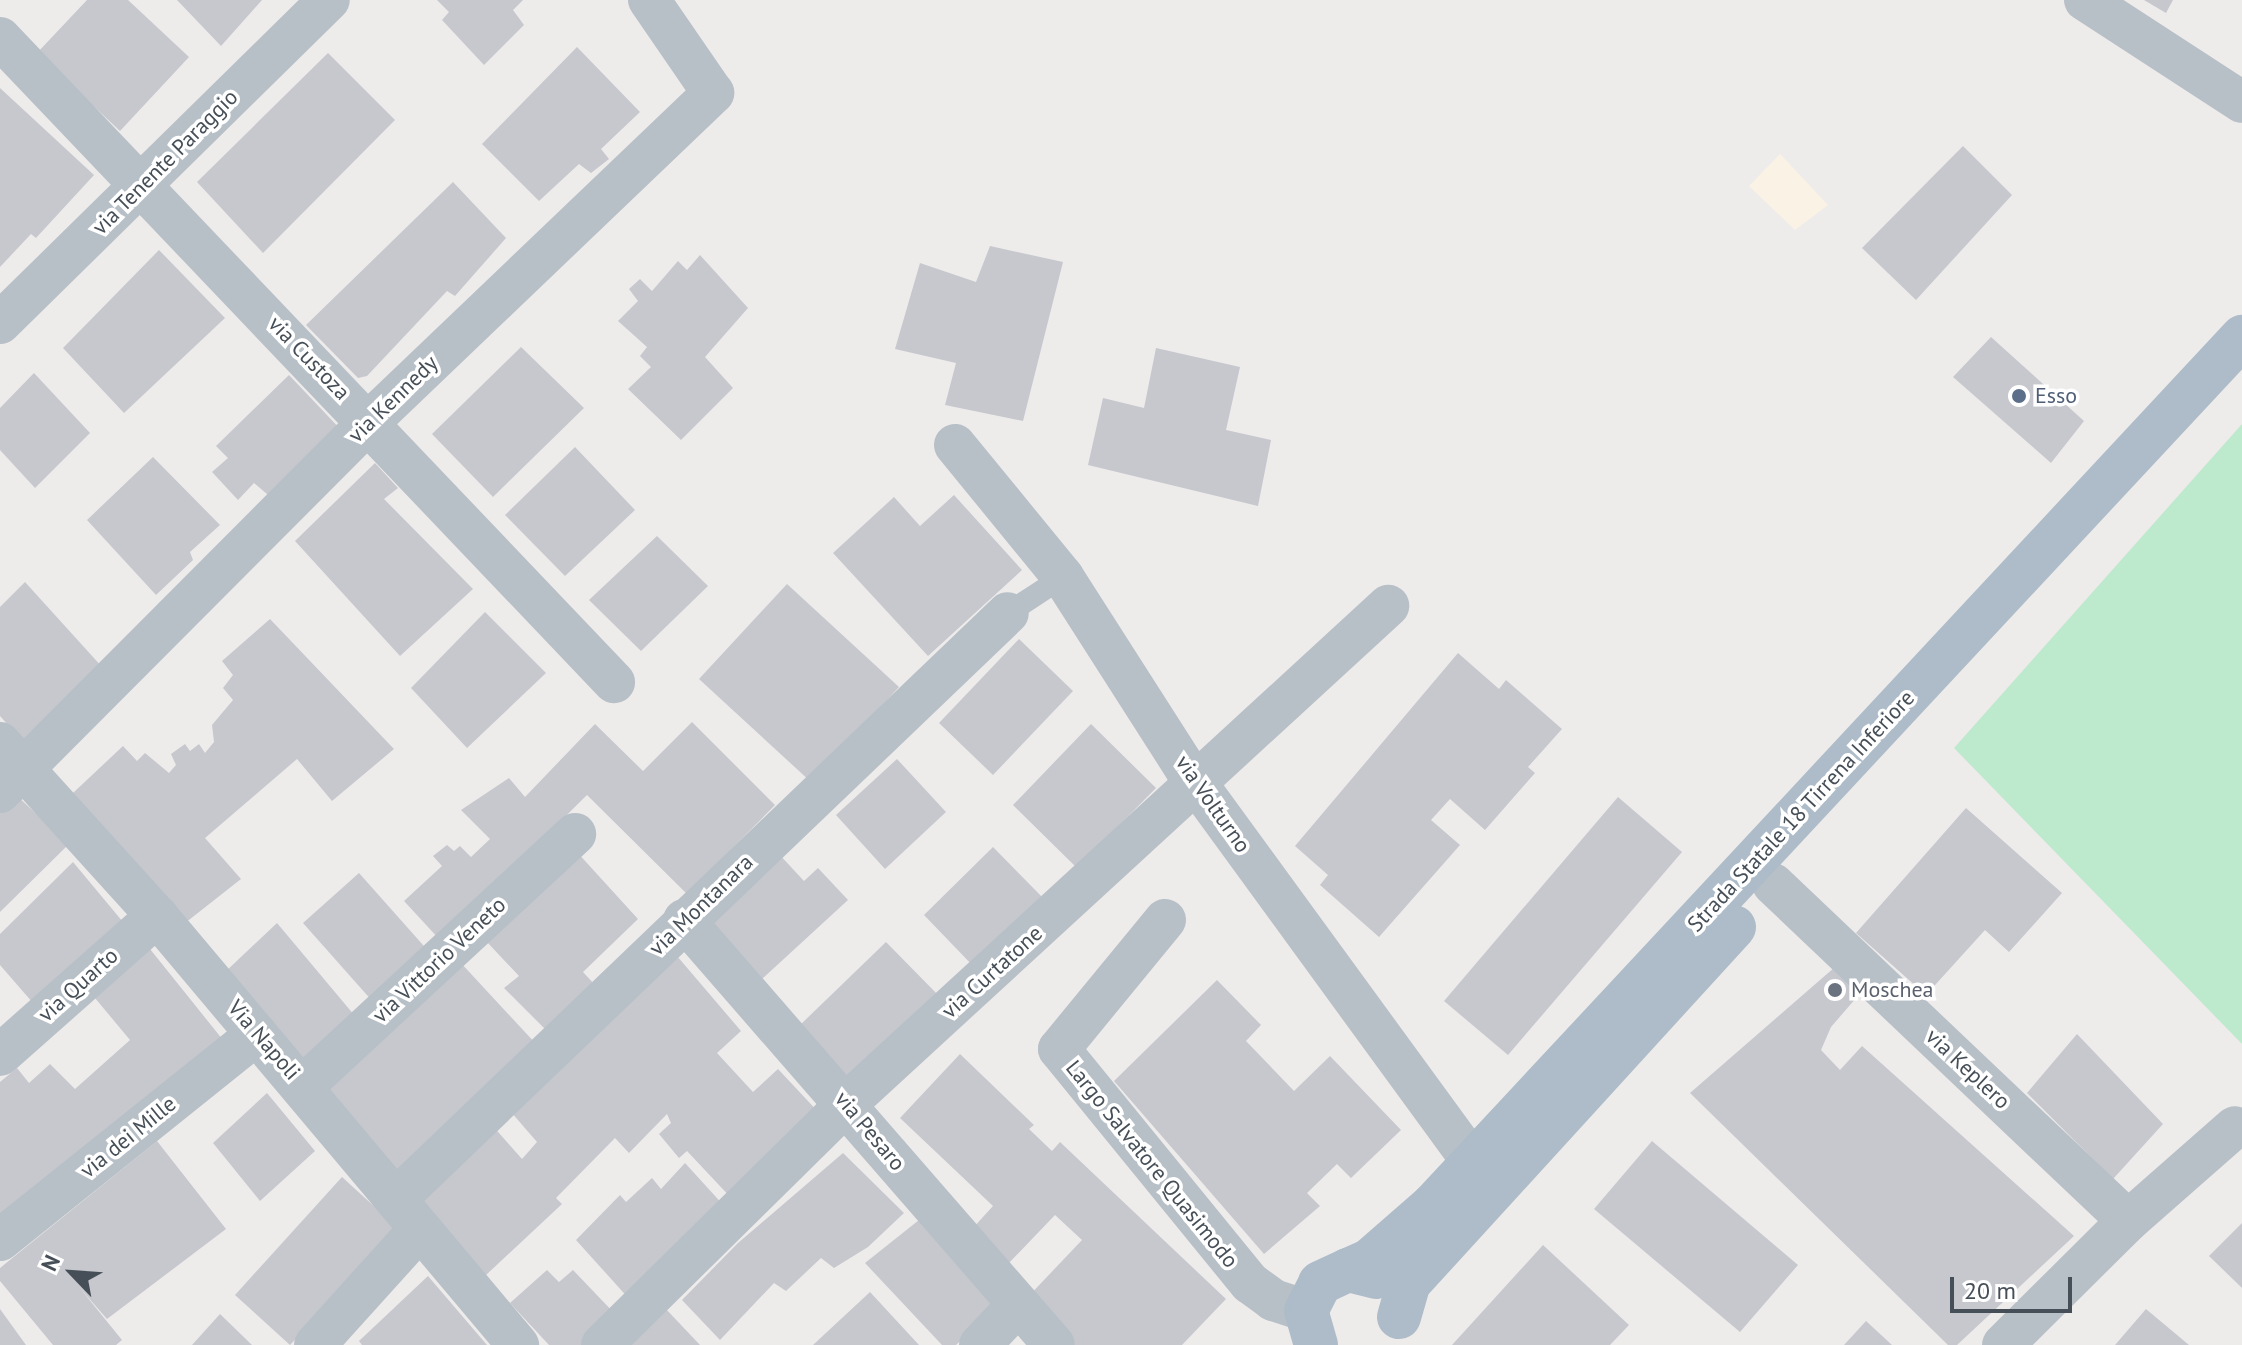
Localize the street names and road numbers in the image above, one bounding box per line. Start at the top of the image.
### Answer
street label: via Tenente Paraggio [87,84,243,240]
street label: via Custoza [263,311,355,405]
street label: via Kennedy [343,350,443,448]
street label: Strada Statale 18 Tirrena Inferiore [1682,685,1920,937]
street label: via Volturno [1170,750,1256,858]
street label: via Montanara [644,849,758,961]
street label: via Vittorio Veneto [366,891,512,1029]
street label: via Curtatone [936,920,1048,1024]
street label: via Quarto [33,942,123,1028]
street label: Via Napoli [222,995,306,1085]
street label: via Keplero [1920,1023,2016,1115]
street label: Largo Salvatore Quasimodo [1060,1055,1244,1273]
street label: via Pesaro [829,1086,911,1176]
street label: via dei Mille [75,1090,181,1184]

